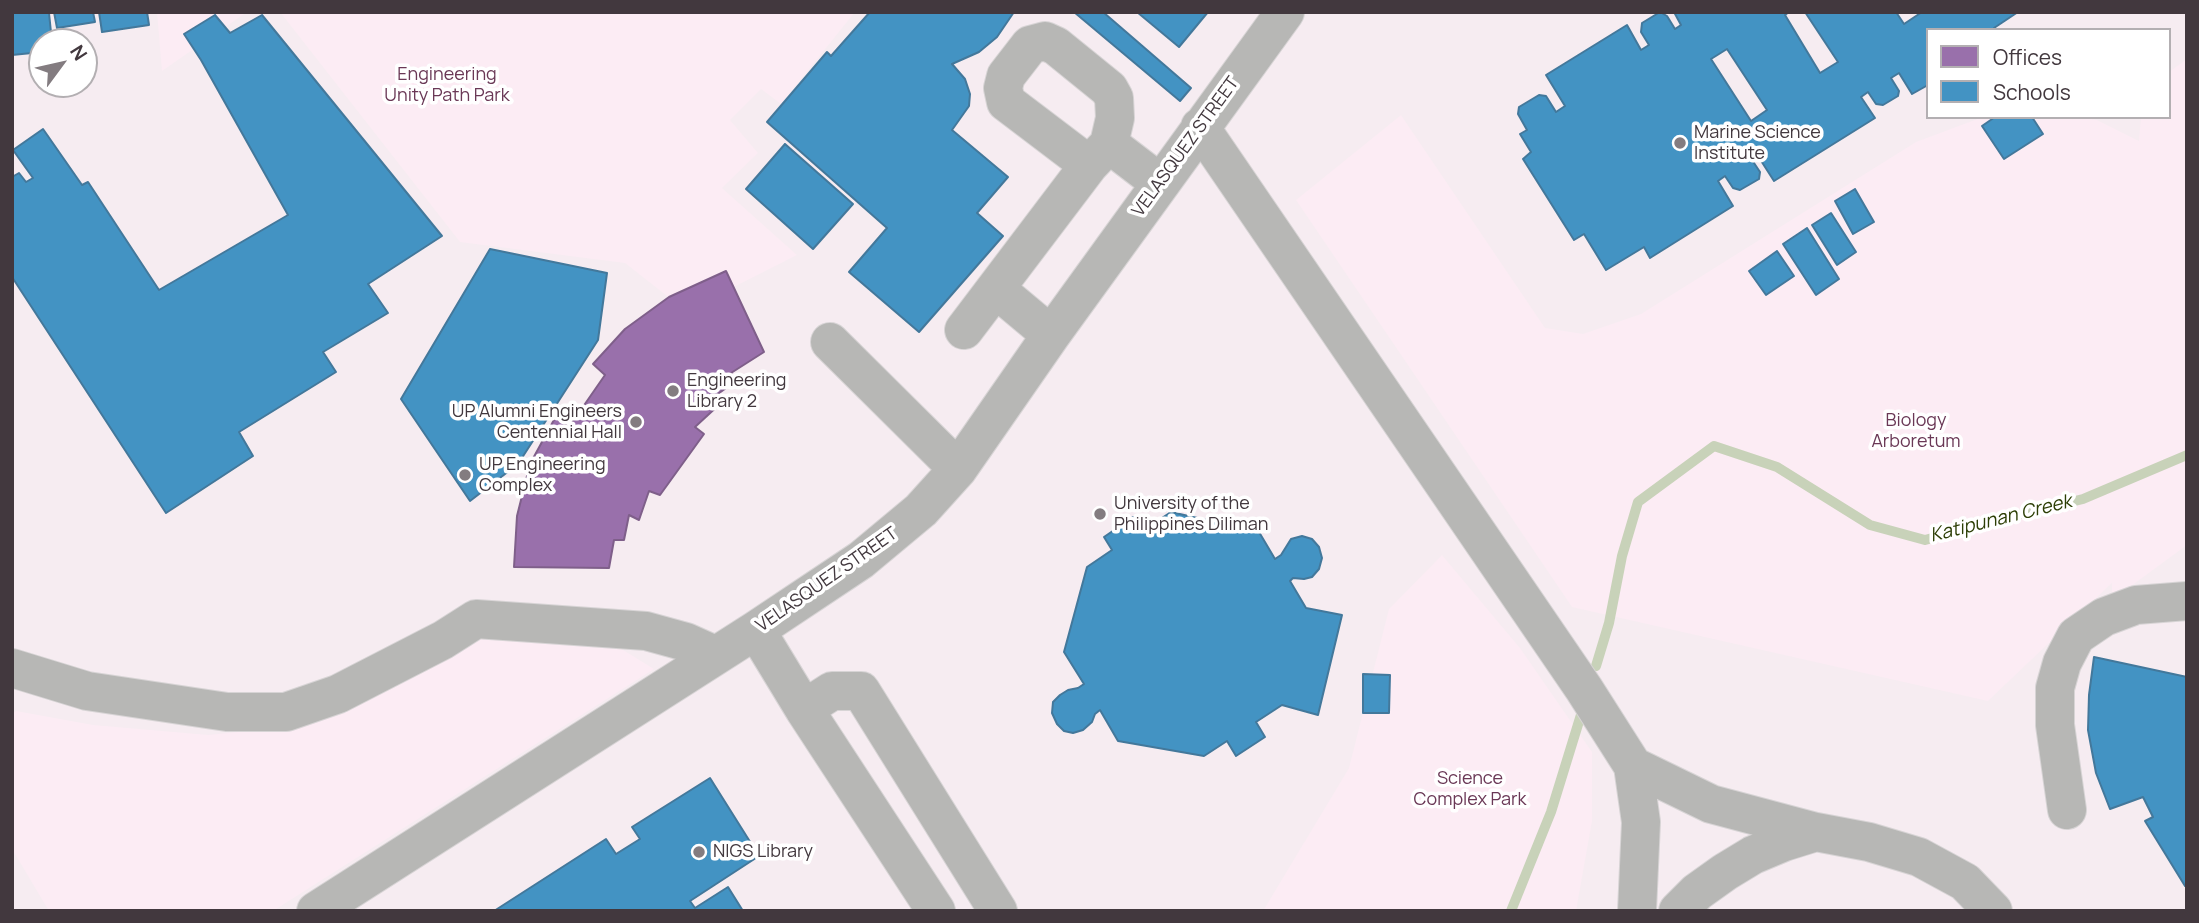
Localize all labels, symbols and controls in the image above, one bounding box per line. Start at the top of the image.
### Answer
north arrow [28,28,98,98]
legend [1926,28,2171,119]
text: N [64,40,94,65]
text: Offices [1993,43,2062,71]
park label: Engineering Unity Path Park [384,64,510,106]
street label: VELASQUEZ STREET [1128,73,1244,221]
text: Schools [1993,78,2071,106]
place label: Marine Science Institute [1694,122,1821,164]
marker: Marine Science Institute [1672,135,1688,151]
place label: Engineering Library 2 [687,370,787,412]
marker: Engineering Library 2 [665,383,681,399]
place label: UP Alumni Engineers Centennial Hall [452,401,622,444]
park label: Biology Arboretum [1871,410,1961,452]
marker: UP Alumni Engineers Centennial Hall [628,414,644,430]
place label: UP Engineering Complex [479,454,606,496]
marker: UP Engineering Complex [457,467,473,483]
water label: Katipunan Creek [1928,490,2074,548]
place label: University of the Philippines Diliman [1114,493,1269,536]
marker: University of the Philippines Diliman [1092,506,1108,522]
street label: VELASQUEZ STREET [752,523,902,637]
park label: Science Complex Park [1414,768,1526,810]
place label: NIGS Library [713,841,813,863]
marker: NIGS Library [691,844,707,860]

